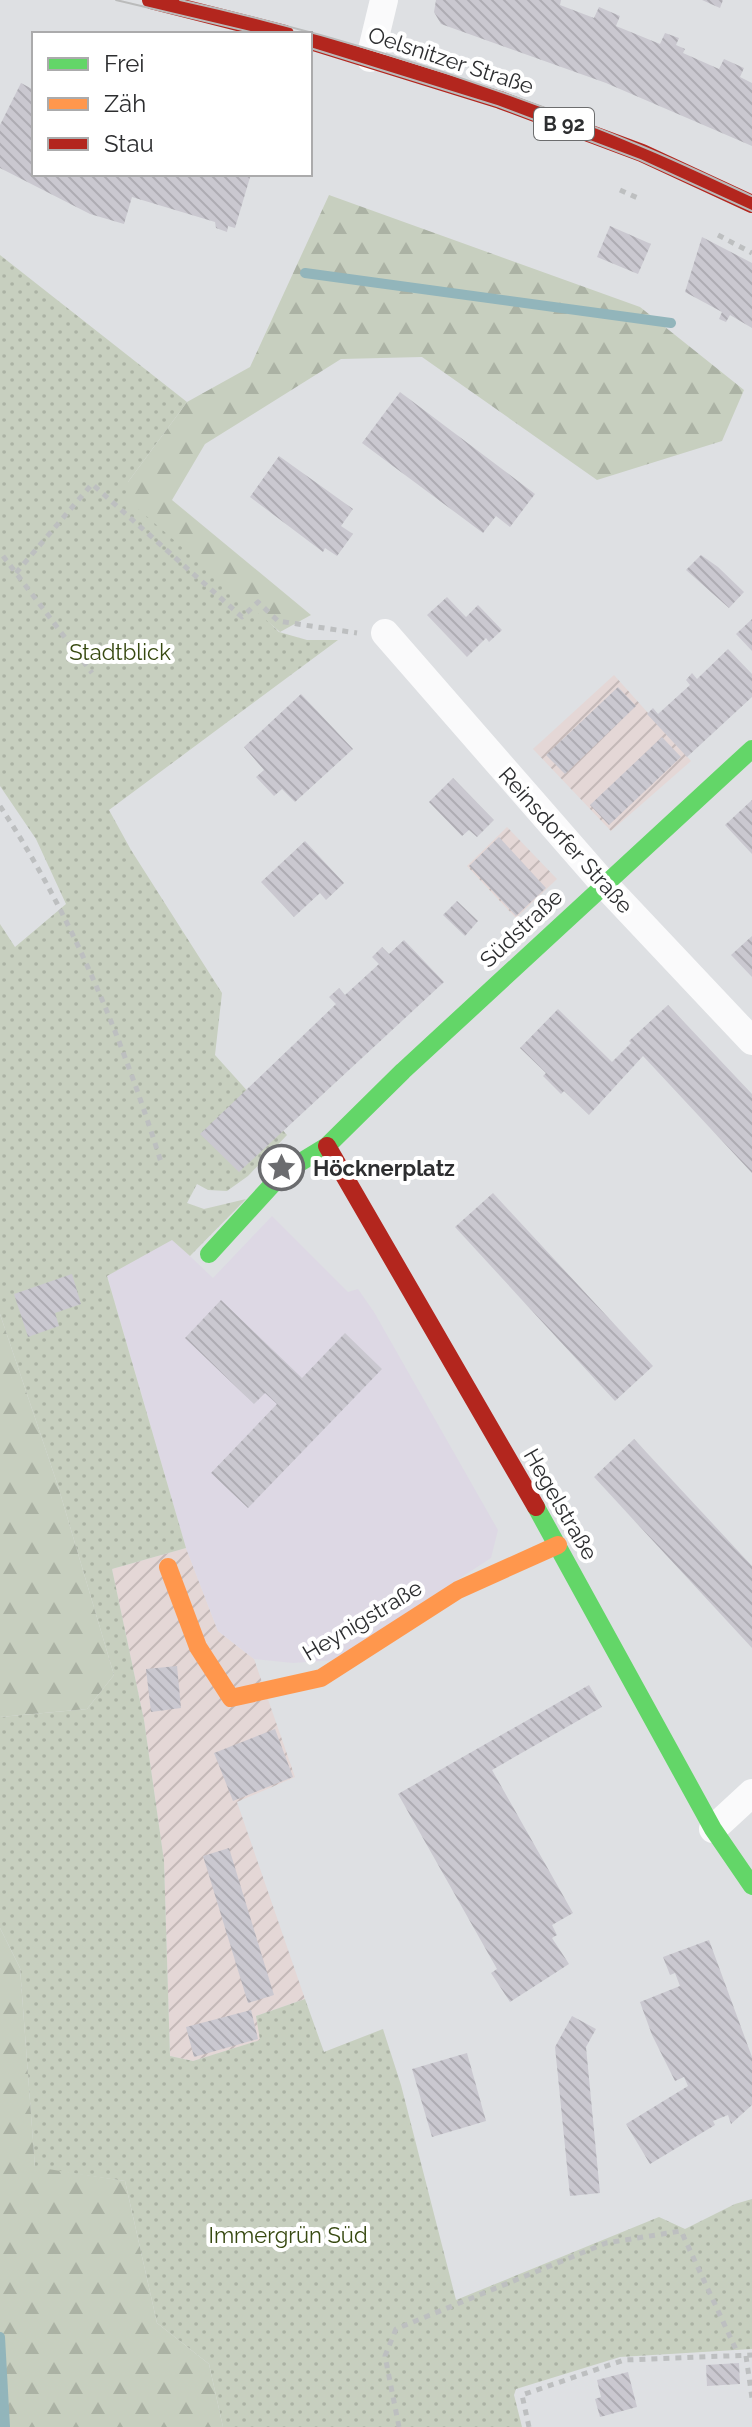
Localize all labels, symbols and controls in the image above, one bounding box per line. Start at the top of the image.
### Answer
street label: Oelsnitzer Straße [365,21,537,99]
legend [32,32,312,176]
text: Frei [104,49,145,78]
text: Zäh [104,89,146,118]
road number: B 92 [534,108,594,140]
text: Stau [104,129,154,158]
park label: Stadtblick [69,639,171,665]
street label: Reinsdorfer Straße [494,762,638,918]
street label: Südstraße [475,883,568,973]
place icon: Höcknerplatz [258,1144,306,1192]
place label: Höcknerplatz [313,1155,455,1181]
street label: Hegelstraße [519,1444,603,1564]
street label: Heynigstraße [298,1574,426,1666]
park label: Immergrün Süd [208,2222,368,2248]

